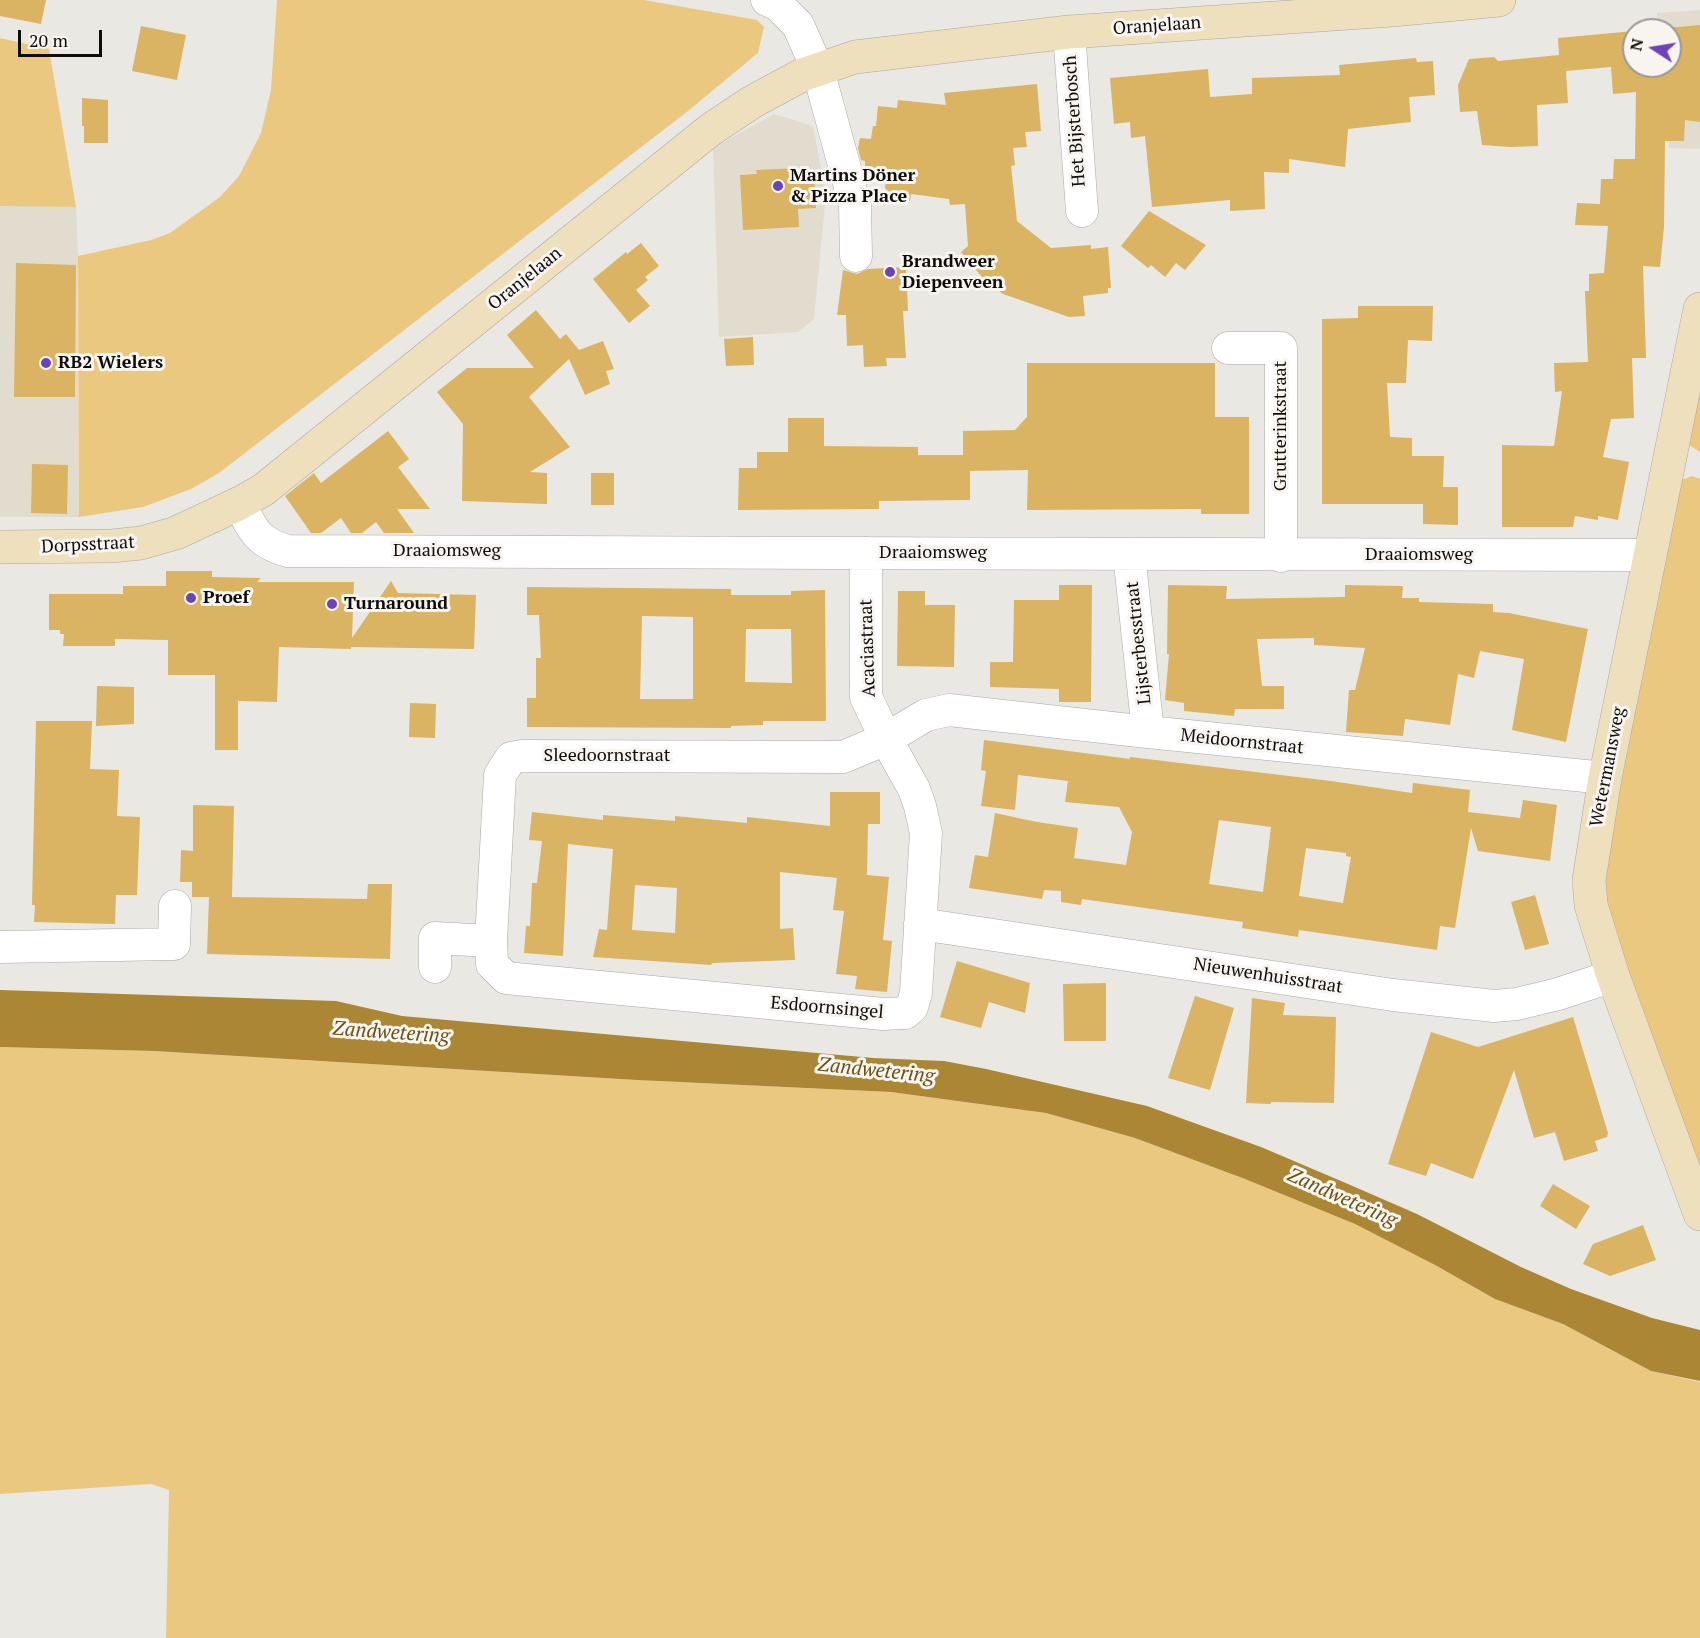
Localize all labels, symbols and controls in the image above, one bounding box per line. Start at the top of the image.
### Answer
street label: Oranjelaan [1112,12,1202,40]
scale bar [21,18,105,56]
north arrow [1622,18,1682,78]
text: 20 m [29,28,68,52]
text: N [1624,36,1648,53]
street label: Het Bijsterbosch [1060,54,1090,188]
place label: Martins Döner & Pizza Place [790,165,915,207]
marker: Martins Döner & Pizza Place [771,179,785,193]
street label: Oranjelaan [484,243,566,315]
place label: Brandweer Diepenveen [902,251,1003,294]
marker: Brandweer Diepenveen [883,265,897,279]
place label: RB2 Wielers [58,352,163,374]
marker: RB2 Wielers [39,356,53,370]
street label: Grutterinkstraat [1270,361,1292,491]
street label: Dorpsstraat [41,532,135,558]
street label: Draaiomsweg [393,540,501,562]
street label: Draaiomsweg [879,542,987,564]
street label: Draaiomsweg [1365,544,1473,566]
street label: Lijsterbesstraat [1122,580,1156,706]
place label: Proef [203,587,249,609]
marker: Proef [184,591,198,605]
place label: Turnaround [344,593,448,615]
marker: Turnaround [325,597,339,611]
street label: Acaciastraat [855,599,881,697]
street label: Wetermansweg [1586,705,1630,829]
street label: Meidoornstraat [1179,725,1305,759]
street label: Sleedoornstraat [544,745,670,767]
street label: Nieuwenhuisstraat [1192,954,1344,998]
street label: Esdoornsingel [769,992,885,1024]
water label: Zandwetering [332,1017,450,1049]
water label: Zandwetering [817,1053,935,1089]
water label: Zandwetering [1284,1163,1400,1233]

